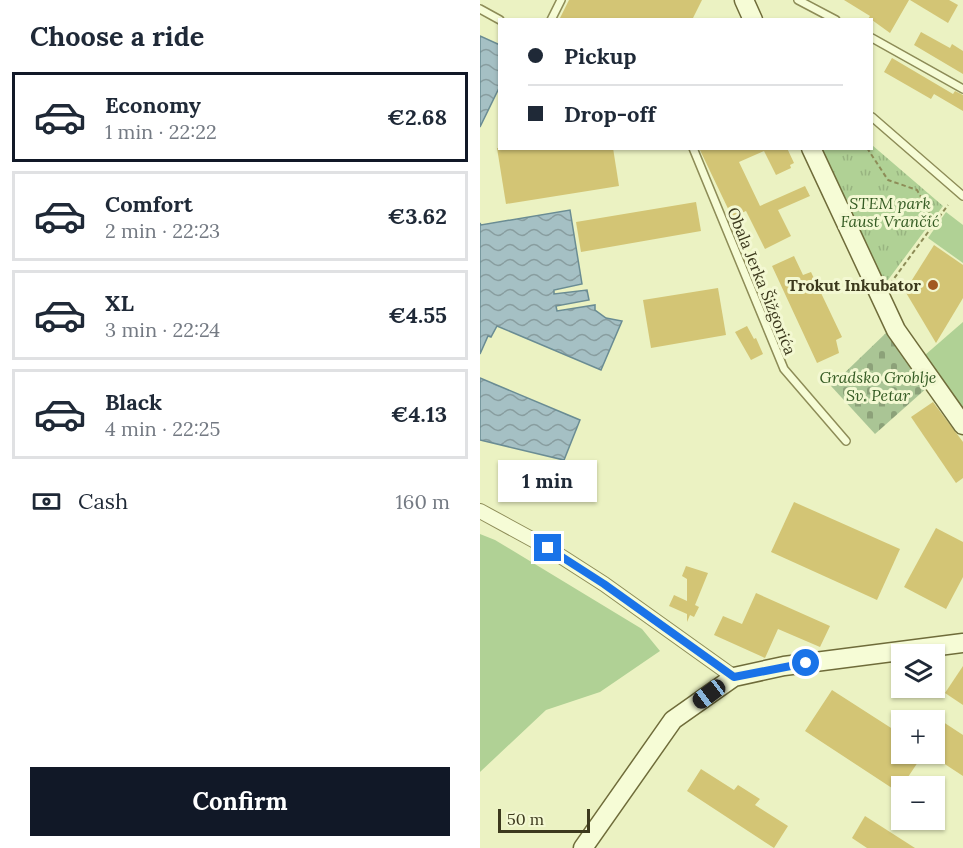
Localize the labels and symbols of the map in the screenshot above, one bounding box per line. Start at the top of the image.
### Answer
park label: STEM park Faust Vrančić [840,193,940,231]
street label: Obala Jerka Šižgorića [723,204,801,358]
place label: Trokut Inkubator [788,275,921,295]
marker: Trokut Inkubator [926,278,940,292]
park label: Gradsko Groblje Sv. Petar [820,367,937,405]
callout: 1 min [499,461,598,503]
route end [534,534,561,561]
route start [792,649,819,676]
car [689,676,729,712]
scale bar [498,806,590,834]

